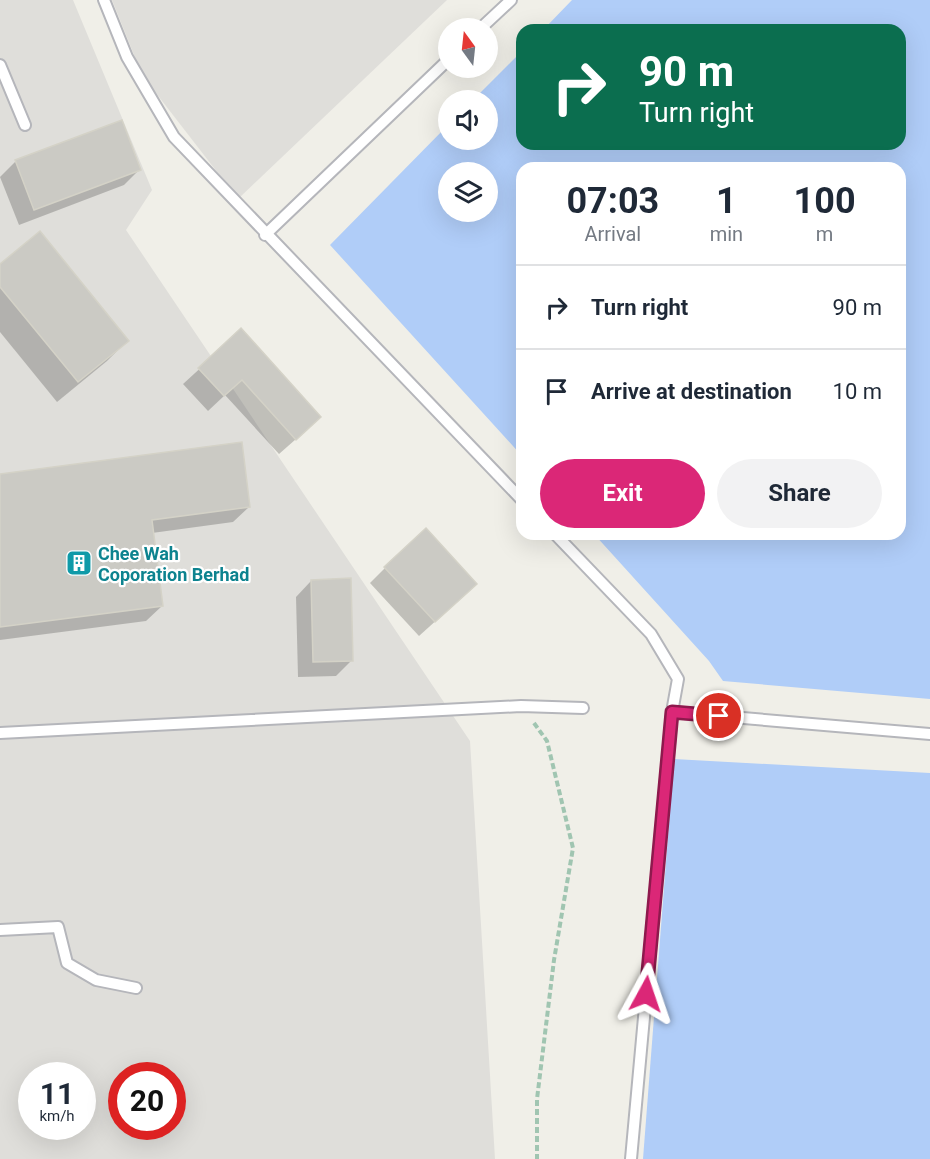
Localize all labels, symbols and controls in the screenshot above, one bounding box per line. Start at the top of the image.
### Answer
north arrow [438,18,498,78]
map controls [438,18,498,222]
text: 90 m [639,47,734,96]
icon: right [540,48,618,126]
button: sound [438,90,498,150]
text: Turn right [639,97,754,129]
button: layers [438,162,498,222]
text: 07:03 [566,180,659,222]
text: 1 [716,180,737,222]
text: 100 [794,180,856,222]
text: Arrival [584,222,641,246]
text: min [710,222,743,246]
text: m [816,222,833,246]
icon: right [540,291,573,324]
text: Turn right [591,295,688,320]
text: 90 m [833,295,882,320]
icon: arrive [540,375,573,408]
text: Arrive at destination [591,379,792,404]
text: 10 m [833,379,882,404]
button: Exit [540,459,705,528]
button: Share [717,459,882,528]
place label: Chee Wah Coporation Berhad [98,543,249,585]
building icon: Chee Wah Coporation Berhad [64,548,94,578]
pin [693,690,744,741]
icon: arrive [702,699,735,732]
position arrow [614,962,678,1026]
speed limit sign: 20 [108,1062,186,1140]
text: 11 [40,1076,74,1111]
text: km/h [39,1107,75,1125]

